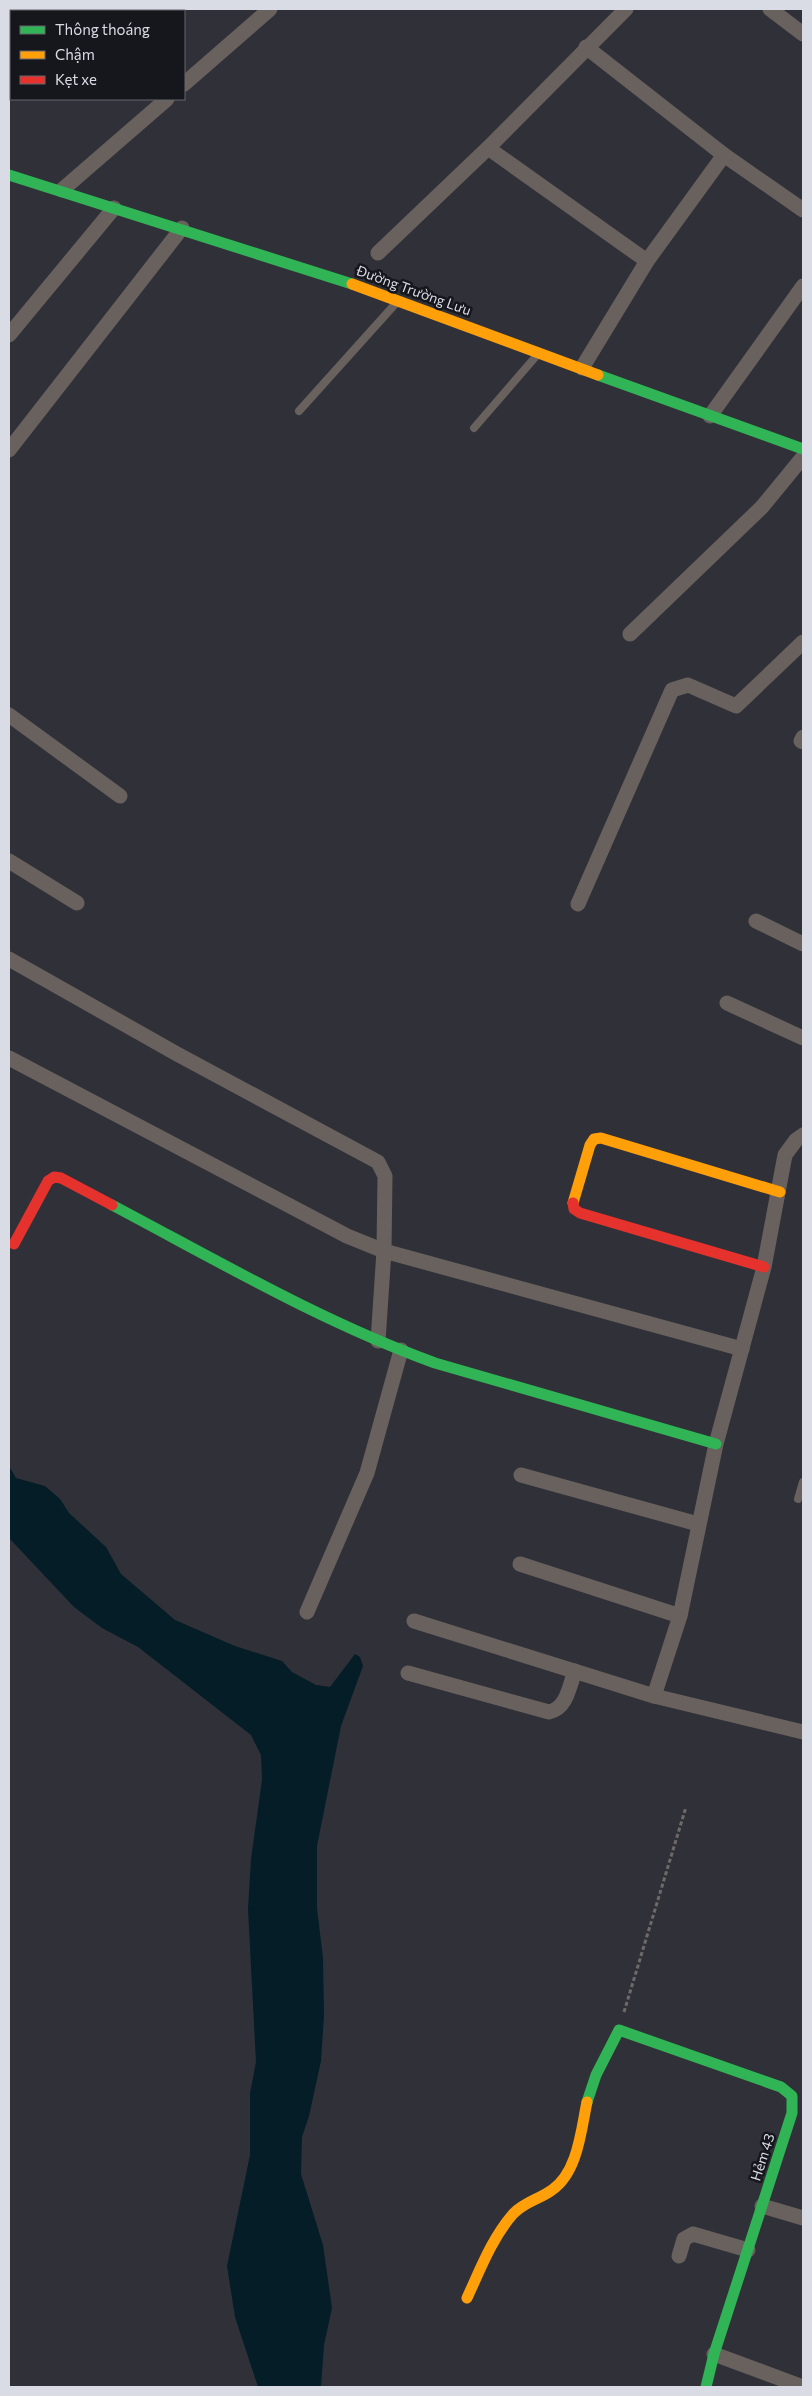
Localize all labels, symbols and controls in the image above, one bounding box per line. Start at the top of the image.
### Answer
legend [10,10,185,100]
text: Thông thoáng [55,20,150,38]
text: Chậm [55,45,95,63]
text: Kẹt xe [55,70,97,88]
street label: Đường Trường Lưu [354,261,474,319]
street label: Hẻm 43 [746,2131,778,2183]

